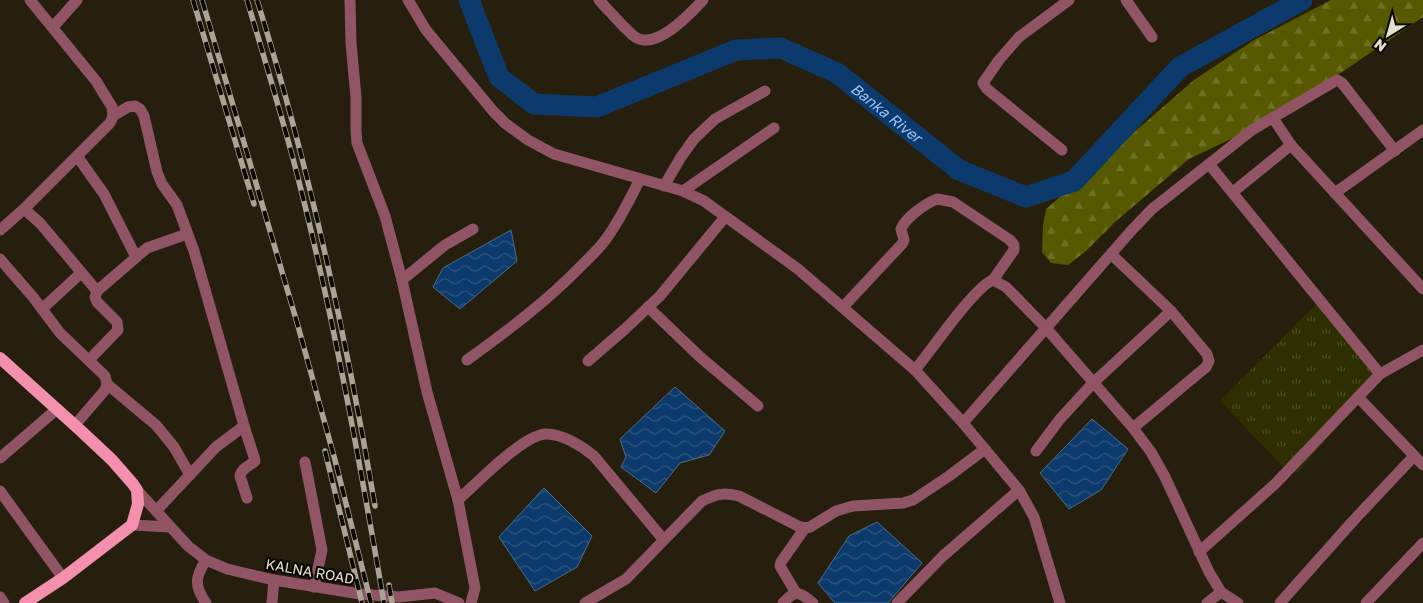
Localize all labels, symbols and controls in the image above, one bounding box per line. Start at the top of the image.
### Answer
north arrow [1363,10,1413,60]
text: N [1371,36,1389,56]
water label: Banka River [848,79,927,147]
street label: KALNA ROAD [264,555,356,587]

